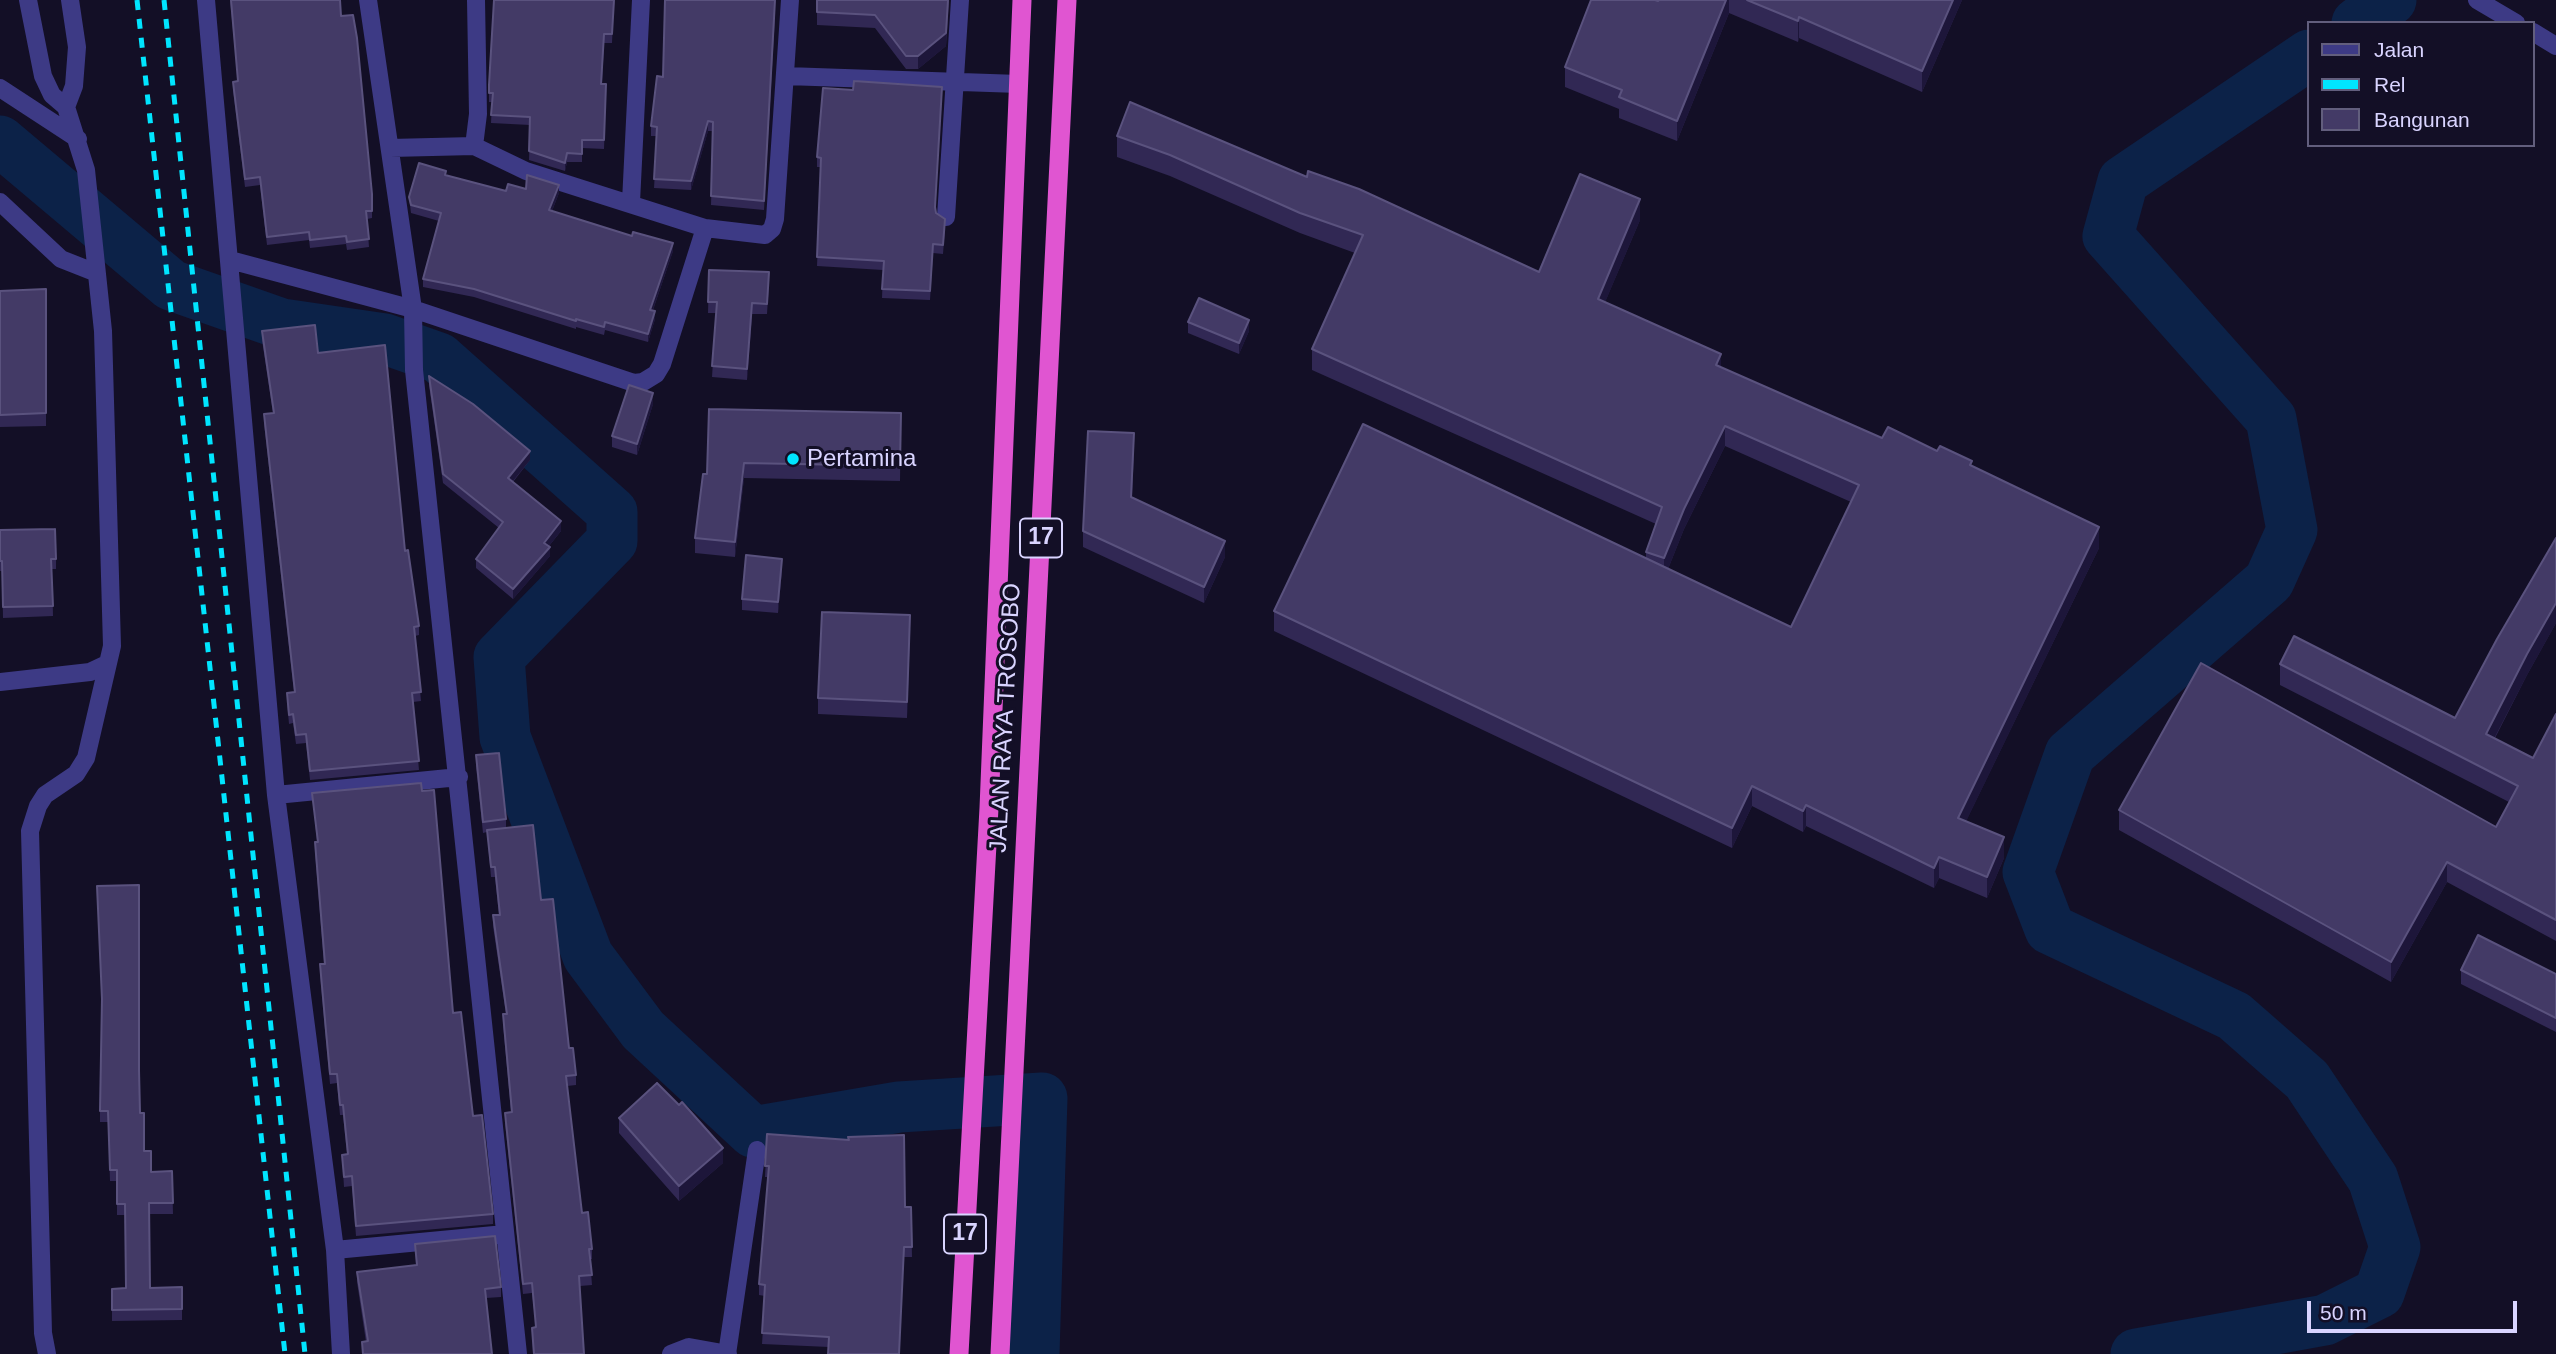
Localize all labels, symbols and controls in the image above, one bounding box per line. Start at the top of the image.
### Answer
legend [2308,21,2535,147]
text: Jalan [2374,38,2424,61]
text: Rel [2374,73,2406,96]
text: Bangunan [2374,108,2470,131]
place label: Pertamina [807,445,916,473]
marker: Pertamina [785,451,801,467]
road number: 17 [1020,518,1062,558]
street label: JALAN RAYA TROSOBO [985,583,1027,853]
road number: 17 [944,1214,986,1254]
scale bar [2311,1288,2521,1332]
text: 50 m [2320,1301,2367,1324]

